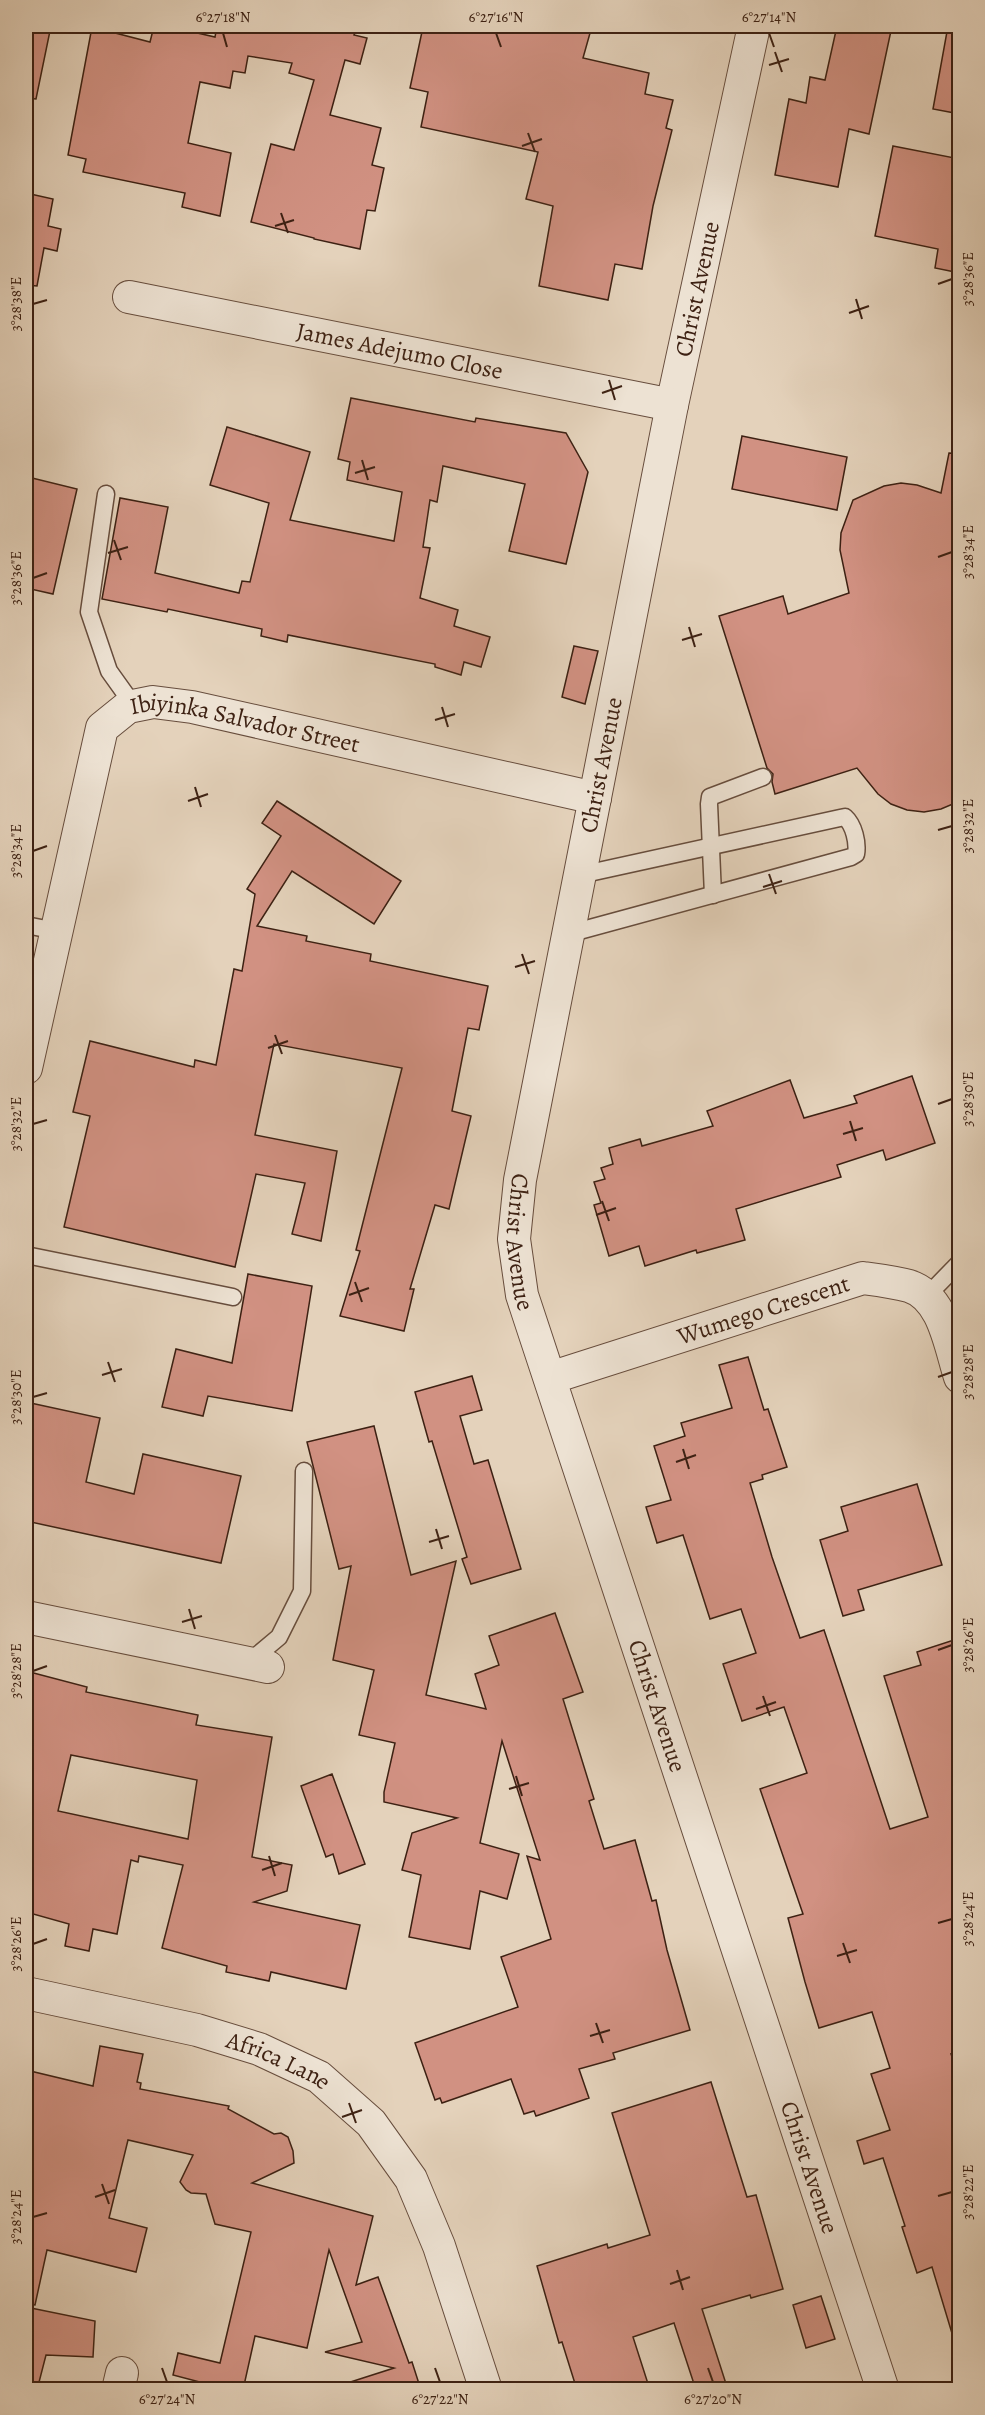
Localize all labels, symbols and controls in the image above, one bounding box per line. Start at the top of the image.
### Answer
text: 6°27'18"N [195,7,251,27]
text: 6°27'16"N [469,7,524,27]
text: 6°27'14"N [742,7,797,27]
street label: Christ Avenue [667,218,727,360]
text: 3°28'36"E [958,252,978,306]
text: 3°28'38"E [6,277,26,331]
street label: James Adejumo Close [294,315,506,387]
text: 3°28'34"E [958,525,978,579]
text: 3°28'36"E [6,551,26,605]
street label: Ibiyinka Salvador Street [127,686,363,760]
street label: Christ Avenue [572,694,630,836]
text: 3°28'32"E [958,799,978,853]
text: 3°28'34"E [6,824,26,878]
text: 3°28'30"E [958,1071,978,1127]
text: 3°28'32"E [6,1097,26,1151]
street label: Christ Avenue [498,1172,542,1315]
street label: Wumego Crescent [672,1267,854,1353]
text: 3°28'28"E [958,1344,978,1400]
text: 3°28'30"E [6,1369,26,1425]
text: 3°28'26"E [958,1617,978,1673]
street label: Christ Avenue [621,1635,694,1776]
text: 3°28'28"E [6,1643,26,1699]
text: 3°28'24"E [958,1891,978,1947]
text: 3°28'26"E [6,1916,26,1972]
street label: Africa Lane [221,2024,338,2097]
street label: Christ Avenue [773,2097,846,2238]
text: 3°28'22"E [958,2164,978,2220]
text: 3°28'24"E [6,2189,26,2245]
text: 6°27'24"N [139,2389,196,2409]
text: 6°27'22"N [411,2389,469,2409]
text: 6°27'20"N [684,2389,742,2409]

